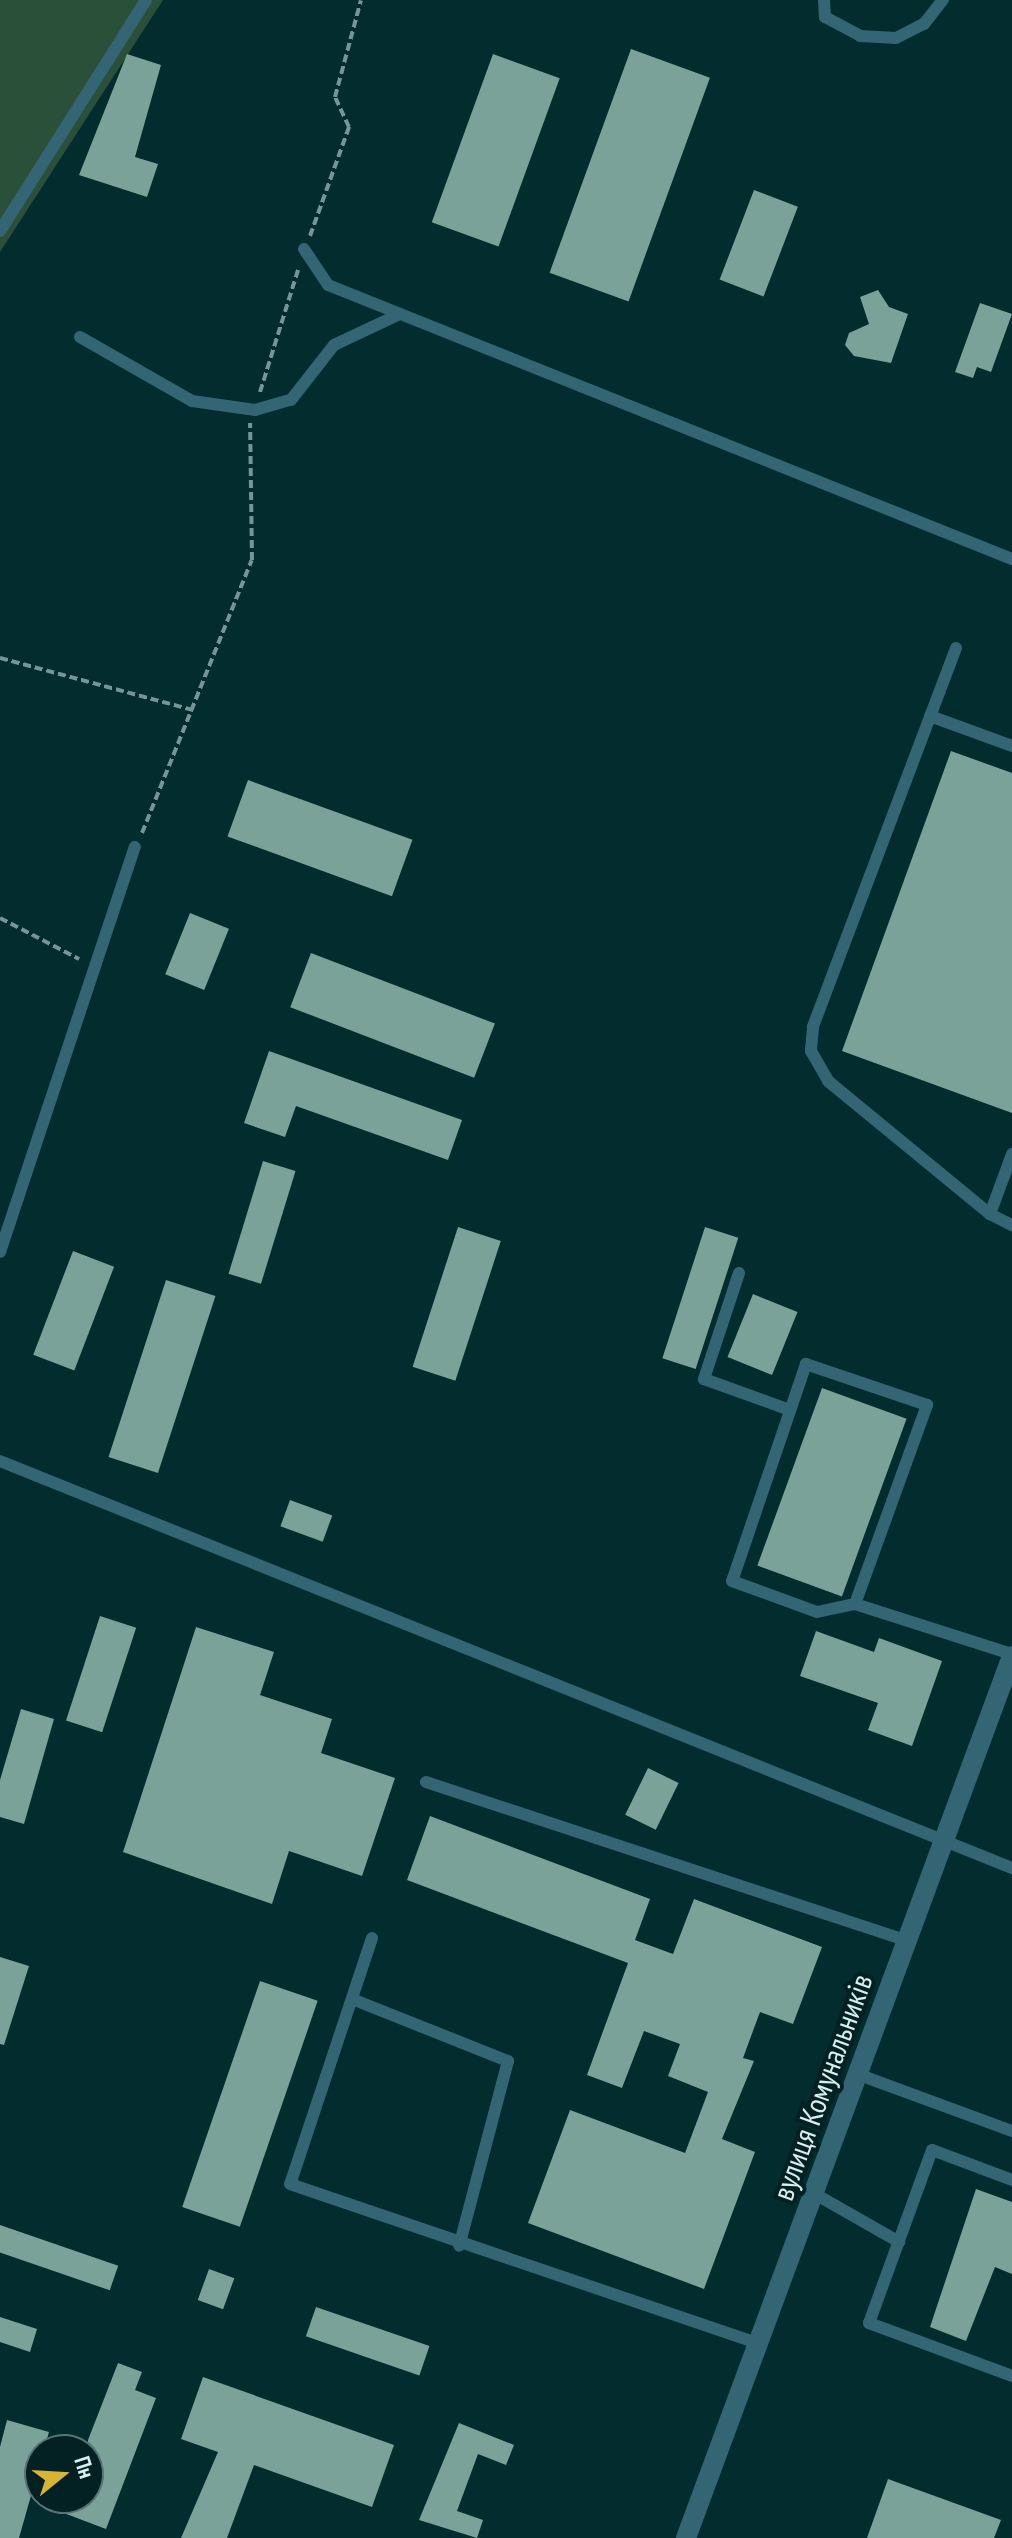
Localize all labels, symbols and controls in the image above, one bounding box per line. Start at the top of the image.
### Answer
street label: вулиця Комунальників [764,1969,880,2205]
north arrow [24,2434,104,2514]
text: Пн [68,2453,102,2482]

